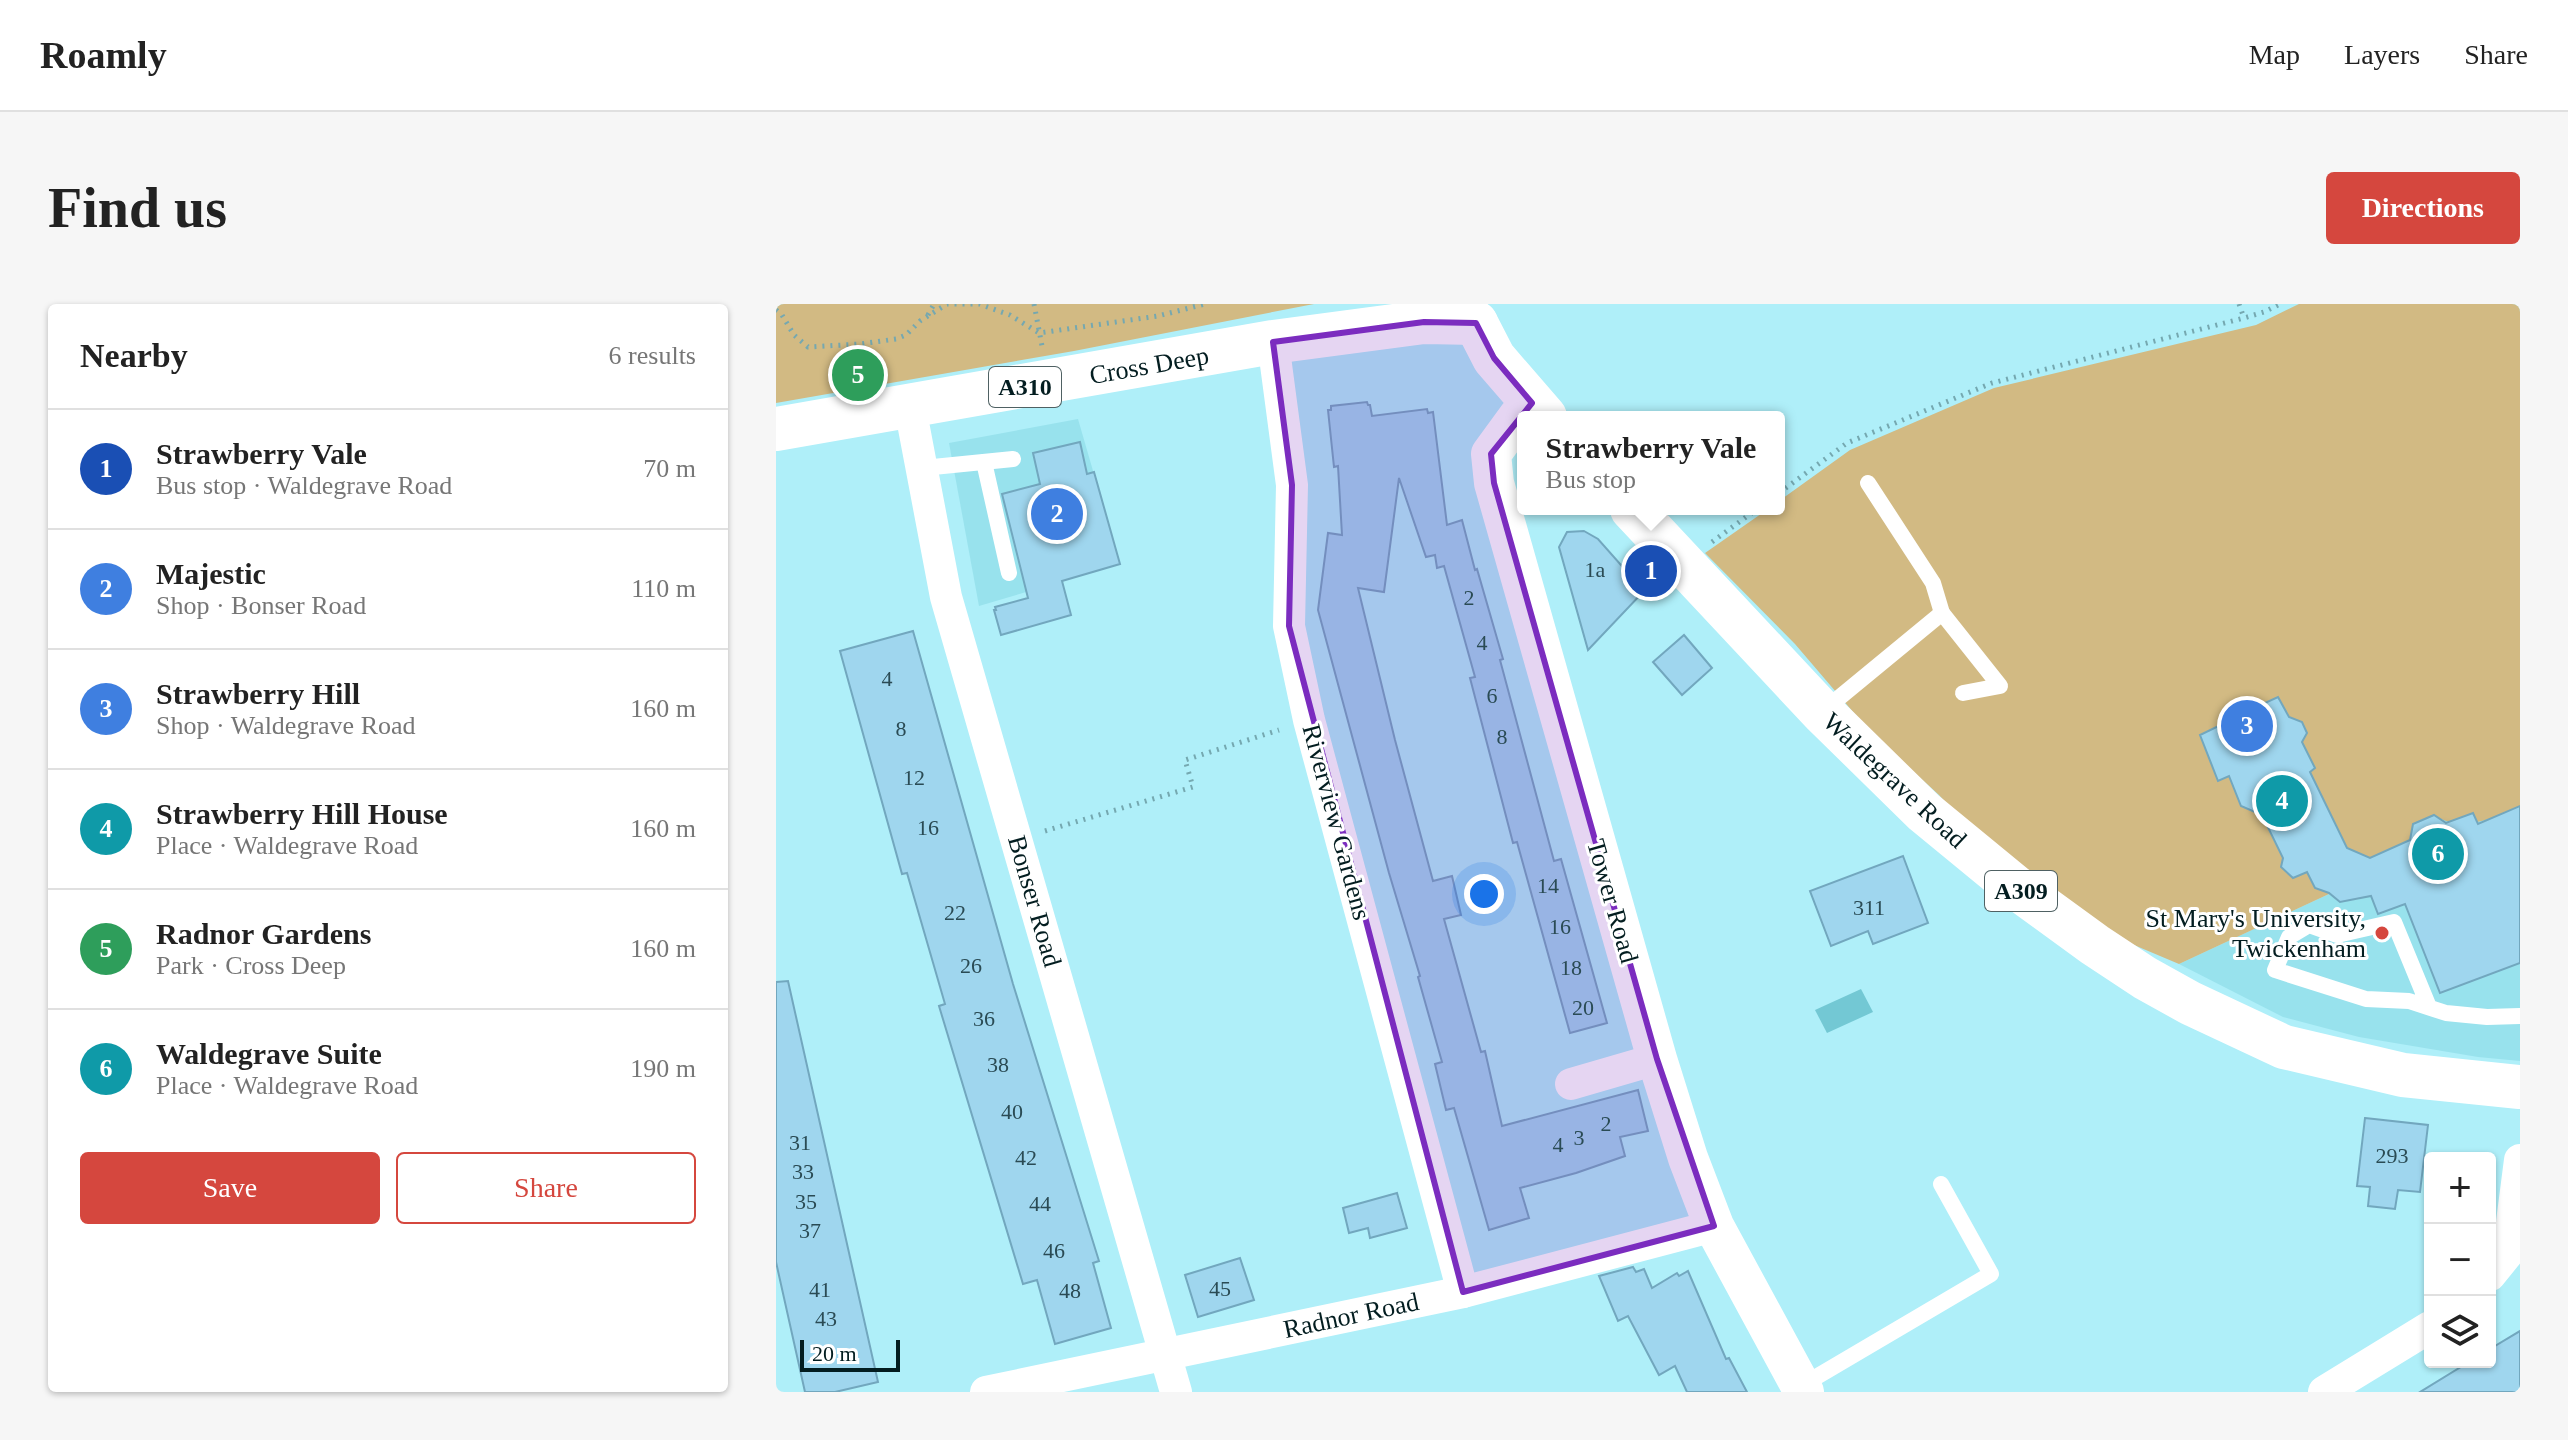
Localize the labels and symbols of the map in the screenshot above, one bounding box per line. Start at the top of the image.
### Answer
street label: Cross Deep [1087,341,1211,390]
pin: 5 [832,345,884,405]
road number: A310 [989,367,1061,407]
pin: 2 [1031,484,1083,544]
pin: 1 [1625,541,1677,601]
house number: 1a [1585,557,1606,582]
house number: 2 [1464,585,1475,610]
house number: 4 [1477,630,1488,655]
house number: 4 [882,666,893,691]
house number: 6 [1487,683,1498,708]
pin: 3 [2221,696,2273,756]
street label: Waldegrave Road [1817,707,1972,854]
house number: 8 [896,716,907,741]
street label: Riverview Gardens [1296,721,1377,923]
house number: 8 [1497,724,1508,749]
house number: 12 [903,765,925,790]
pin: 4 [2256,771,2308,831]
house number: 16 [917,815,939,840]
pin: 6 [2412,824,2464,884]
street label: Bonser Road [1002,832,1067,970]
street label: Tower Road [1581,836,1644,966]
road number: A309 [1985,871,2057,911]
house number: 14 [1537,873,1559,898]
your location [1464,874,1504,914]
house number: 311 [1853,895,1885,920]
house number: 22 [944,900,966,925]
place label: St Mary's University, Twickenham [2146,904,2366,963]
house number: 16 [1549,914,1571,939]
marker: St Mary's University, Twickenham [2373,924,2391,942]
house number: 26 [960,953,982,978]
house number: 18 [1560,955,1582,980]
house number: 20 [1572,995,1594,1020]
house number: 36 [973,1006,995,1031]
house number: 38 [987,1052,1009,1077]
house number: 40 [1001,1099,1023,1124]
house number: 2 [1601,1111,1612,1136]
house number: 3 [1574,1125,1585,1150]
house number: 31 [789,1130,811,1155]
house number: 4 [1553,1132,1564,1157]
house number: 293 [2376,1143,2409,1168]
house number: 42 [1015,1145,1037,1170]
house number: 33 [792,1159,814,1184]
house number: 35 [795,1189,817,1214]
house number: 44 [1029,1191,1051,1216]
house number: 37 [799,1218,821,1243]
house number: 46 [1043,1238,1065,1263]
house number: 45 [1209,1276,1231,1301]
house number: 41 [809,1277,831,1302]
house number: 48 [1059,1278,1081,1303]
street label: Radnor Road [1281,1287,1422,1344]
house number: 43 [815,1306,837,1331]
scale bar [800,1336,900,1372]

